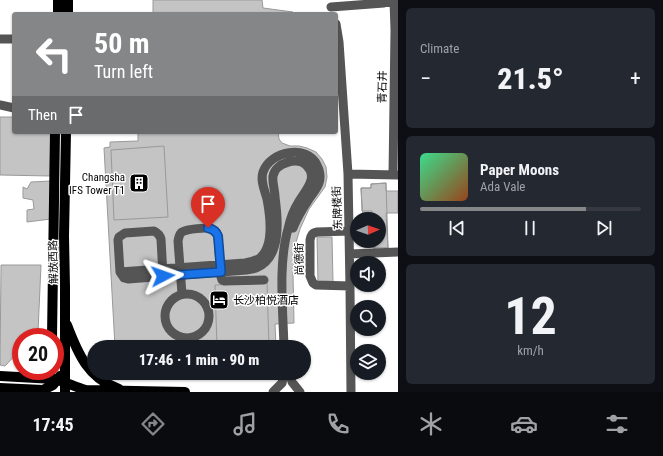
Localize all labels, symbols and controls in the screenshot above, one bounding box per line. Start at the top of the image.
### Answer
text: 50 m [94,27,150,60]
icon: left [28,28,80,80]
text: Climate [420,41,459,56]
text: Turn left [94,61,153,82]
text: 21.5° [497,61,564,96]
text: − [420,66,431,91]
text: + [630,66,641,91]
street label: 青石井 [376,70,389,104]
icon: arrive [65,104,87,126]
text: Then [28,106,57,124]
text: Paper Moons [480,161,559,179]
place label: Changsha IFS Tower T1 [69,171,125,197]
building icon: Changsha IFS Tower T1 [128,172,150,194]
text: Ada Vale [480,179,525,194]
street label: 东牌楼街 [330,186,345,230]
pin [191,187,225,228]
icon: arrive [197,193,219,215]
north arrow [350,212,386,248]
map controls [350,212,386,380]
icon: previous [446,217,468,239]
icon: pause [519,217,541,239]
icon: next [593,217,615,239]
street label: 解放西路 [47,240,60,284]
street label: 尚德街 [293,242,306,276]
position arrow [142,255,184,297]
button: sound [350,256,386,292]
text: 12 [504,286,557,347]
hotel icon: 长沙柏悦酒店 [208,289,230,311]
place label: 长沙柏悦酒店 [233,294,299,307]
button: search [350,300,386,336]
speed limit sign: 20 [12,328,64,380]
text: km/h [517,343,544,358]
button: layers [350,344,386,380]
text: 17:46 · 1 min · 90 m [139,351,259,369]
icon: directions [139,410,167,438]
icon: music [231,410,259,438]
icon: phone [324,410,352,438]
icon: climate [417,410,445,438]
icon: car [510,410,538,438]
icon: filters [603,410,631,438]
text: 17:45 [32,414,74,435]

